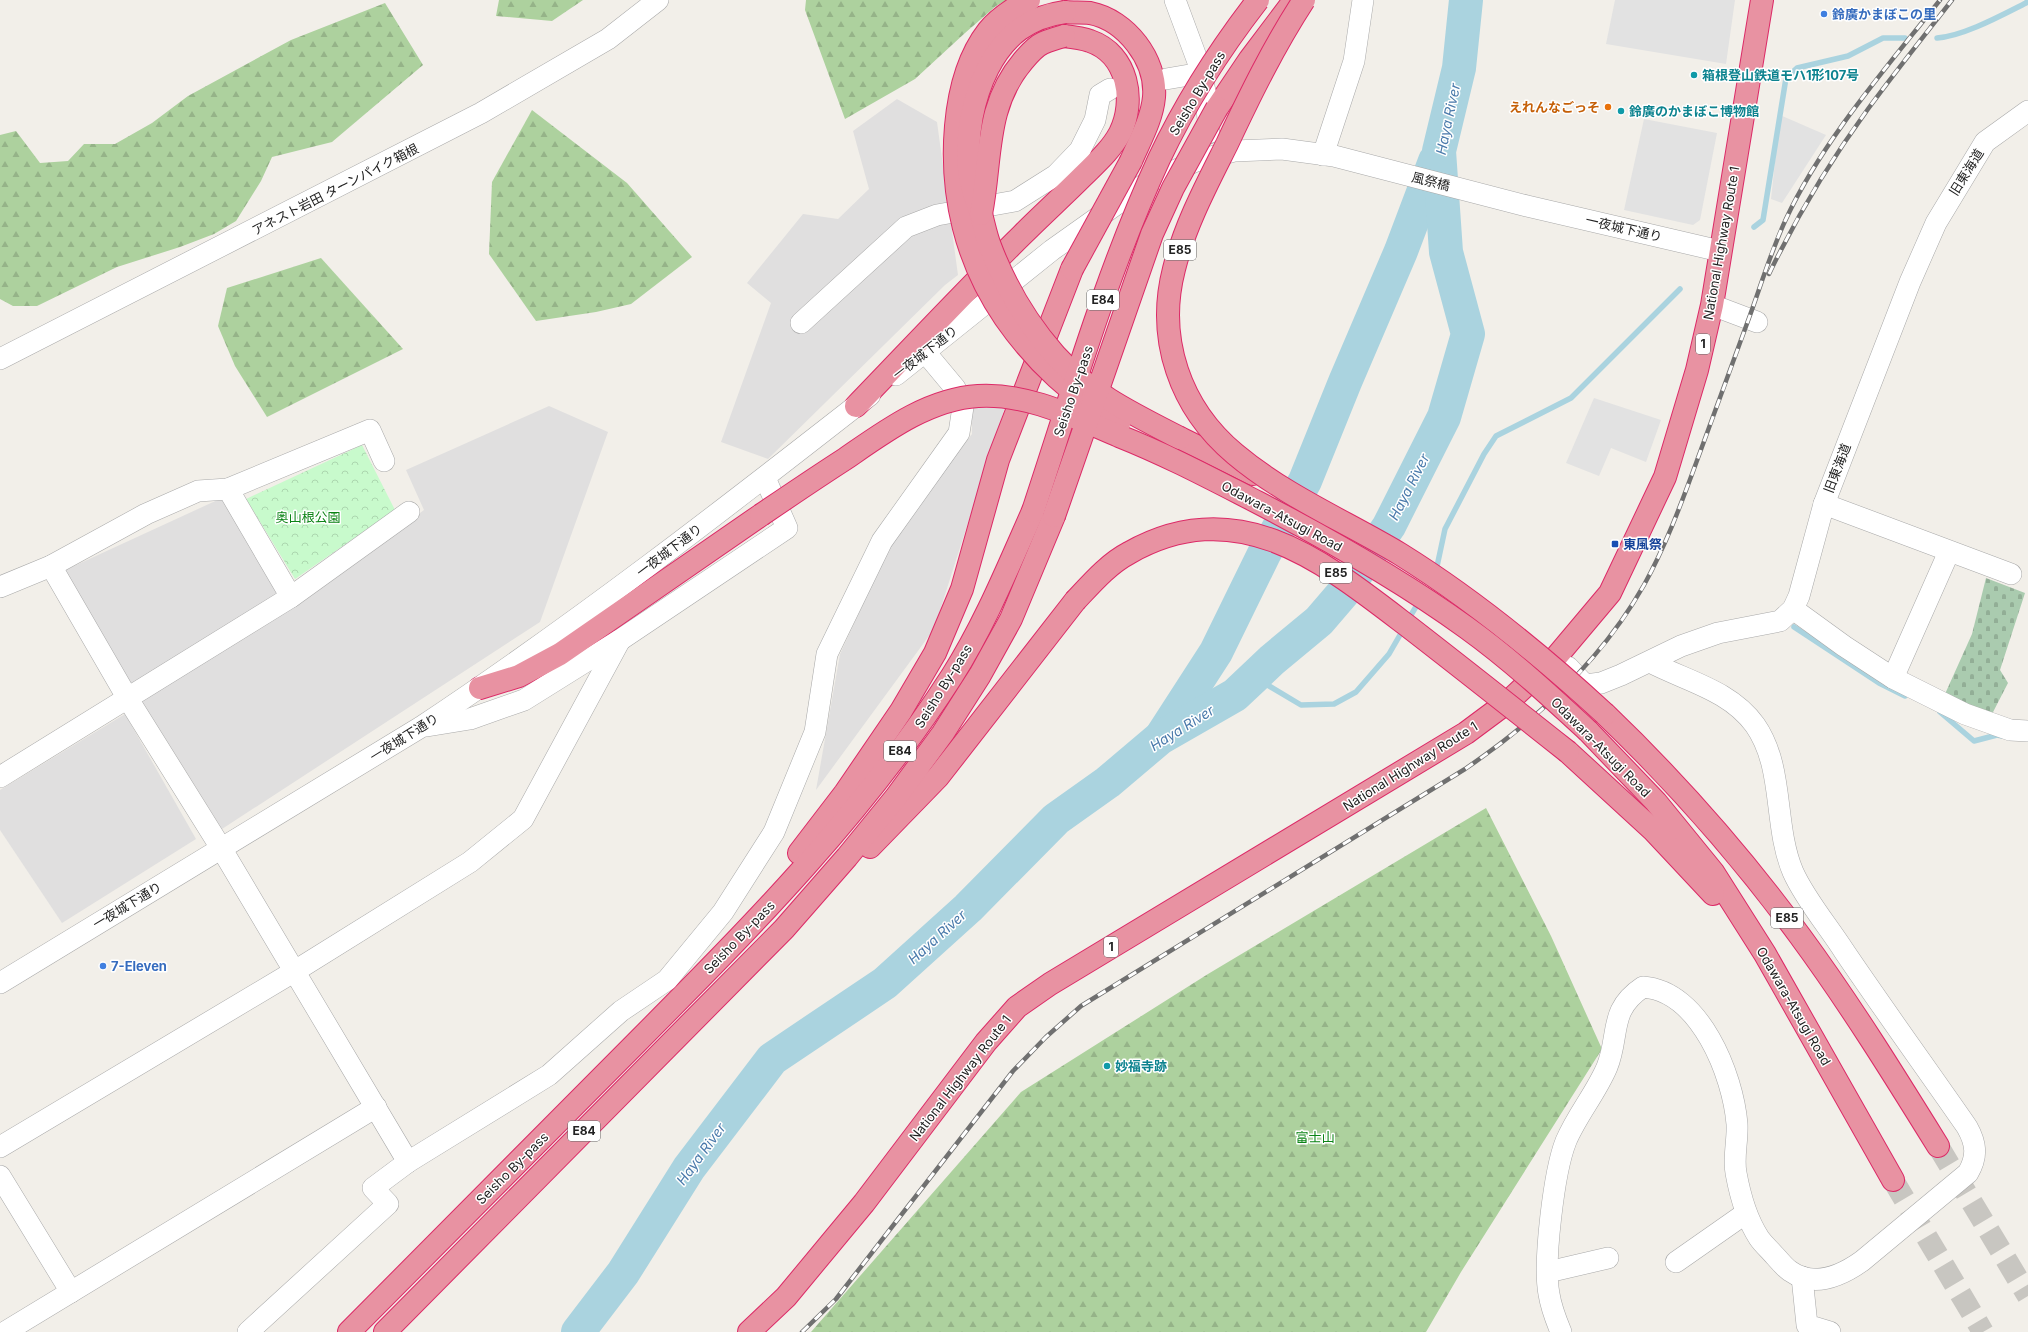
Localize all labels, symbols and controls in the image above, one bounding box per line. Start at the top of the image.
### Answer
place label: 鈴廣かまぼこの里 [1832,6,1936,22]
marker: 鈴廣かまぼこの里 [1819,9,1829,19]
street label: Seisho By-pass [1166,48,1229,138]
place label: 箱根登山鉄道モハ1形107号 [1702,67,1859,83]
marker: 箱根登山鉄道モハ1形107号 [1689,70,1699,80]
water label: Haya River [1432,81,1463,156]
place label: えれんなごっそ [1509,99,1600,115]
marker: えれんなごっそ [1603,102,1613,112]
place label: 鈴廣のかまぼこ博物館 [1629,103,1759,119]
marker: 鈴廣のかまぼこ博物館 [1616,106,1626,116]
street label: アネスト岩田 ターンパイク箱根 [249,140,421,238]
street label: 旧東海道 [1945,146,1987,198]
street label: National Highway Route 1 [1700,165,1742,321]
street label: 風祭橋 [1410,169,1452,193]
street label: 一夜城下通り [1584,211,1664,245]
road number: E85 [1164,240,1196,260]
road number: E84 [1087,290,1119,310]
street label: 一夜城下通り [889,322,961,382]
road number: 1 [1696,334,1710,354]
street label: Seisho By-pass [1050,343,1096,439]
street label: 旧東海道 [1820,441,1854,495]
water label: Haya River [1385,450,1433,523]
street label: Odawara-Atsugi Road [1219,477,1345,555]
park label: 奥山根公園 [275,509,341,525]
street label: 一夜城下通り [633,520,705,580]
place label: 東風祭 [1623,536,1662,552]
marker: 東風祭 [1610,539,1620,549]
road number: E85 [1320,563,1352,583]
street label: Seisho By-pass [911,641,975,731]
street label: Odawara-Atsugi Road [1548,694,1654,800]
water label: Haya River [1147,701,1217,754]
street label: 一夜城下通り [367,710,441,764]
street label: National Highway Route 1 [1340,718,1480,814]
road number: E84 [884,741,916,761]
street label: 一夜城下通り [89,878,165,932]
street label: Seisho By-pass [700,897,778,977]
water label: Haya River [904,906,970,967]
road number: E85 [1771,908,1803,928]
road number: 1 [1104,937,1118,957]
street label: Odawara-Atsugi Road [1753,944,1835,1068]
place label: 7-Eleven [111,958,167,974]
marker: 7-Eleven [98,961,108,971]
street label: National Highway Route 1 [906,1012,1014,1144]
place label: 妙福寺跡 [1115,1058,1167,1074]
marker: 妙福寺跡 [1102,1061,1112,1071]
water label: Haya River [672,1119,729,1188]
road number: E84 [568,1121,600,1141]
street label: Seisho By-pass [473,1129,551,1207]
park label: 富士山 [1295,1129,1335,1145]

